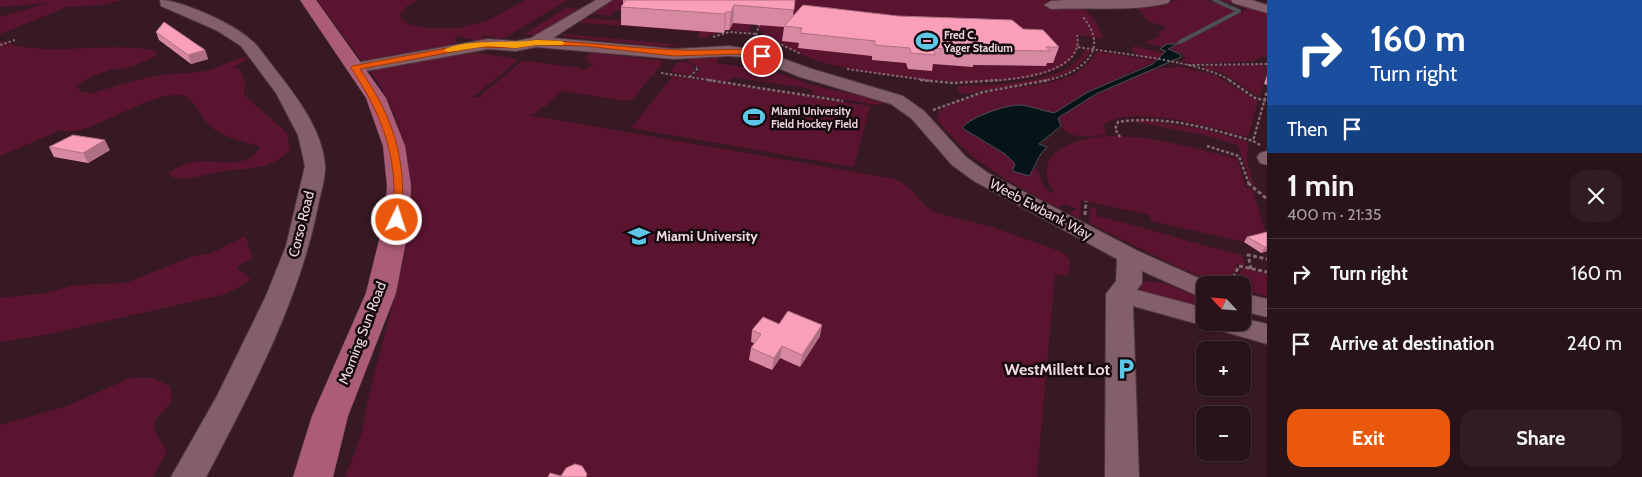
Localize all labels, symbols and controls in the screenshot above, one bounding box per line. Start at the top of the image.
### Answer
text: 160 m [1370,17,1466,60]
icon: right [1287,20,1352,85]
sports icon: Fred C. Yager Stadium [914,28,940,54]
place label: Fred C. Yager Stadium [943,28,1013,55]
pin [741,35,783,77]
icon: arrive [748,42,776,70]
text: Turn right [1370,60,1457,87]
sports icon: Miami University Field Hockey Field [741,104,767,130]
place label: Miami University Field Hockey Field [771,104,858,131]
icon: arrive [1338,115,1366,143]
text: Then [1287,118,1328,141]
text: 1 min [1287,167,1355,204]
button: close [1570,170,1622,222]
street label: Weeb Ewbank Way [987,174,1095,244]
street label: Corso Road [284,189,318,259]
position arrow [370,193,422,245]
text: 400 m · 21:35 [1287,205,1381,224]
school or university icon: Miami University [626,223,652,249]
place label: Miami University [656,227,758,245]
icon: right [1287,260,1315,288]
text: Turn right [1330,262,1408,285]
text: 160 m [1571,262,1622,285]
north arrow [1196,276,1251,331]
map controls [1196,276,1251,461]
street label: Morning Sun Road [334,279,390,387]
icon: arrive [1287,330,1315,358]
text: Arrive at destination [1330,332,1494,355]
text: 240 m [1567,332,1622,355]
button: + [1196,341,1251,396]
parking icon: WestMillett Lot [1113,356,1139,382]
place label: WestMillett Lot [1004,360,1110,379]
button: − [1196,406,1251,461]
button: Exit [1287,409,1450,467]
button: Share [1460,409,1622,467]

